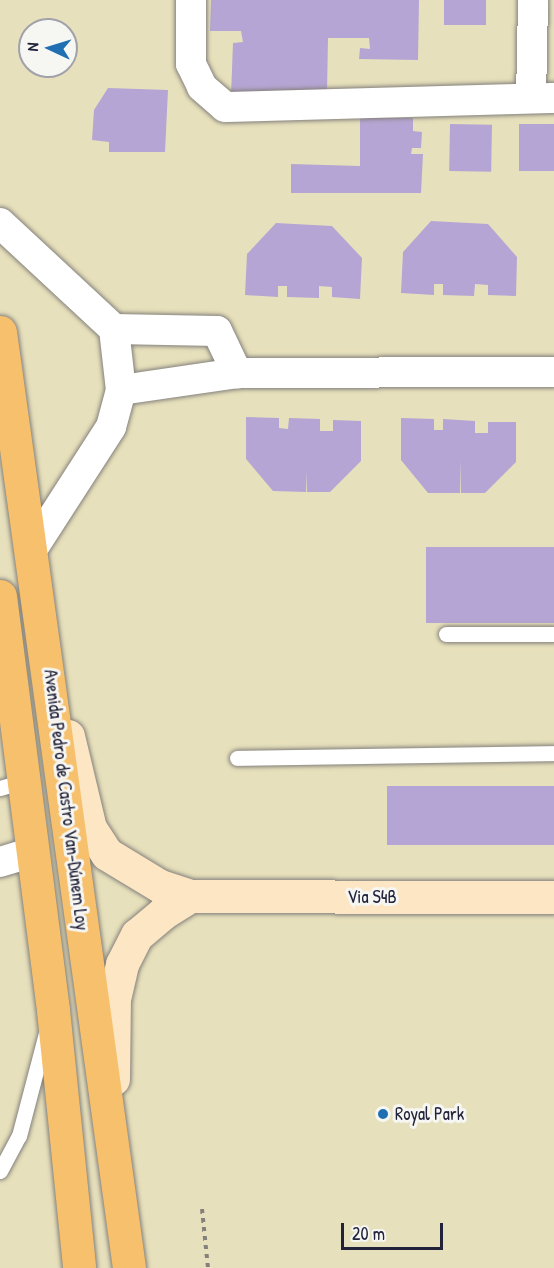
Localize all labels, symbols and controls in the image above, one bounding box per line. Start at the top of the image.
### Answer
north arrow [18,18,78,78]
text: N [21,42,43,52]
street label: Avenida Pedro de Castro Van-Dúnem Loy [39,668,93,932]
street label: Via S4B [347,886,397,908]
place label: Royal Park [395,1103,464,1125]
marker: Royal Park [376,1107,390,1121]
scale bar [344,1211,446,1249]
text: 20 m [352,1221,385,1246]

